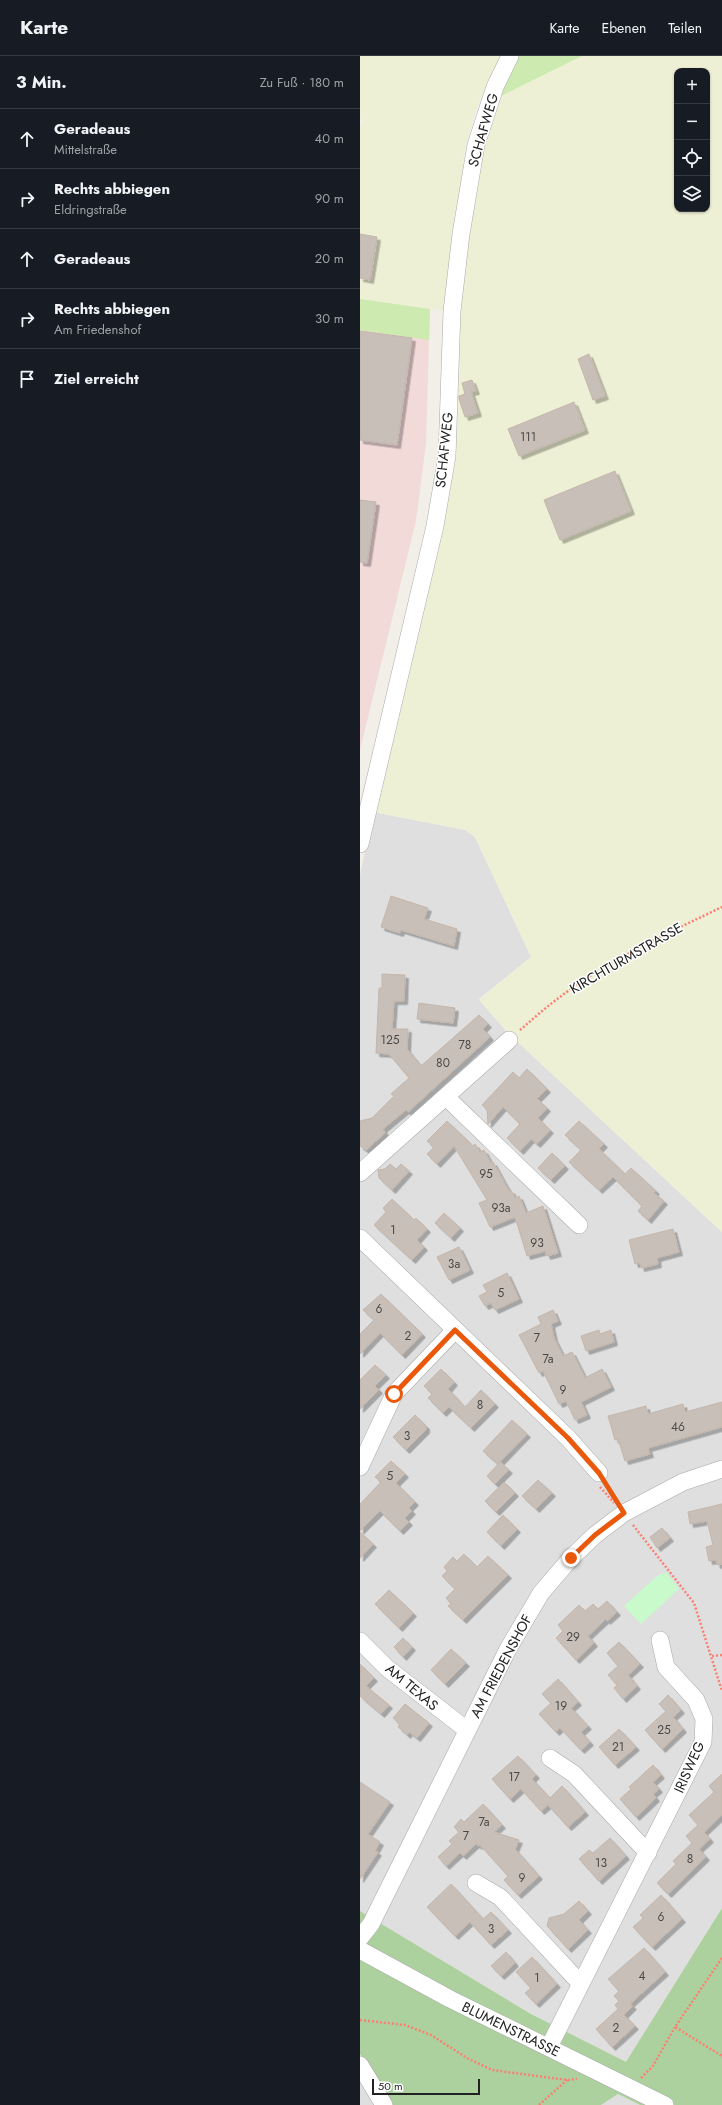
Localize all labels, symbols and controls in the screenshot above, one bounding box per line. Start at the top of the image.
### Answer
text: Karte [20,14,68,41]
text: Karte [549,18,579,38]
text: Ebenen [601,18,646,38]
text: Teilen [668,18,702,38]
map controls [674,68,710,212]
button: + [674,68,710,104]
text: 3 Min. [16,70,67,94]
text: Zu Fuß · 180 m [260,73,344,92]
street label: SCHAFWEG [463,91,503,169]
button: − [674,104,710,140]
text: Geradeaus [54,118,130,140]
icon: ahead [16,128,38,150]
text: 40 m [315,129,344,148]
text: Mittelstraße [54,140,117,159]
button: locate [674,140,710,176]
button: layers [674,176,710,212]
text: Rechts abbiegen [54,178,170,200]
icon: right [16,188,38,210]
text: 90 m [315,189,344,208]
text: Eldringstraße [54,200,127,219]
icon: ahead [16,248,38,270]
text: Geradeaus [54,248,130,270]
text: 20 m [315,249,344,268]
text: Rechts abbiegen [54,298,170,320]
icon: right [16,308,38,330]
text: 30 m [315,309,344,328]
text: Am Friedenshof [54,320,141,339]
icon: arrive [16,368,38,390]
text: Ziel erreicht [54,368,139,390]
street label: SCHAFWEG [430,411,458,489]
house number: 111 [520,428,536,446]
street label: KIRCHTURMSTRASSE [566,917,686,999]
house number: 125 [381,1031,400,1049]
house number: 78 [459,1036,471,1054]
house number: 80 [436,1054,450,1072]
house number: 95 [479,1165,493,1183]
house number: 93a [491,1199,511,1217]
house number: 1 [390,1221,396,1239]
house number: 93 [530,1234,544,1252]
house number: 3a [448,1255,460,1273]
house number: 5 [498,1284,505,1302]
house number: 6 [376,1300,383,1318]
house number: 2 [405,1327,412,1345]
house number: 7 [534,1329,541,1347]
house number: 7a [543,1350,554,1368]
house number: 9 [560,1381,567,1399]
route start [385,1385,403,1403]
house number: 8 [477,1396,483,1414]
house number: 46 [671,1418,685,1436]
house number: 3 [404,1427,411,1445]
house number: 5 [387,1467,394,1485]
route end [562,1549,580,1567]
street label: AM FRIEDENSHOF [465,1611,537,1721]
house number: 29 [566,1628,580,1646]
street label: AM TEXAS [381,1659,443,1715]
house number: 19 [555,1697,567,1715]
house number: 25 [657,1721,671,1739]
house number: 21 [612,1738,624,1756]
street label: IRISWEG [669,1738,709,1796]
house number: 17 [508,1768,521,1786]
house number: 7a [479,1813,490,1831]
house number: 7 [463,1827,470,1845]
house number: 8 [687,1850,693,1868]
house number: 13 [595,1854,607,1872]
house number: 9 [519,1869,526,1887]
house number: 6 [658,1908,665,1926]
house number: 3 [488,1920,495,1938]
house number: 4 [639,1967,646,1985]
house number: 1 [534,1969,540,1987]
street label: BLUMENSTRASSE [458,1997,564,2061]
house number: 2 [613,2019,620,2037]
scale bar [372,2077,480,2096]
text: 50 m [378,2078,403,2094]

